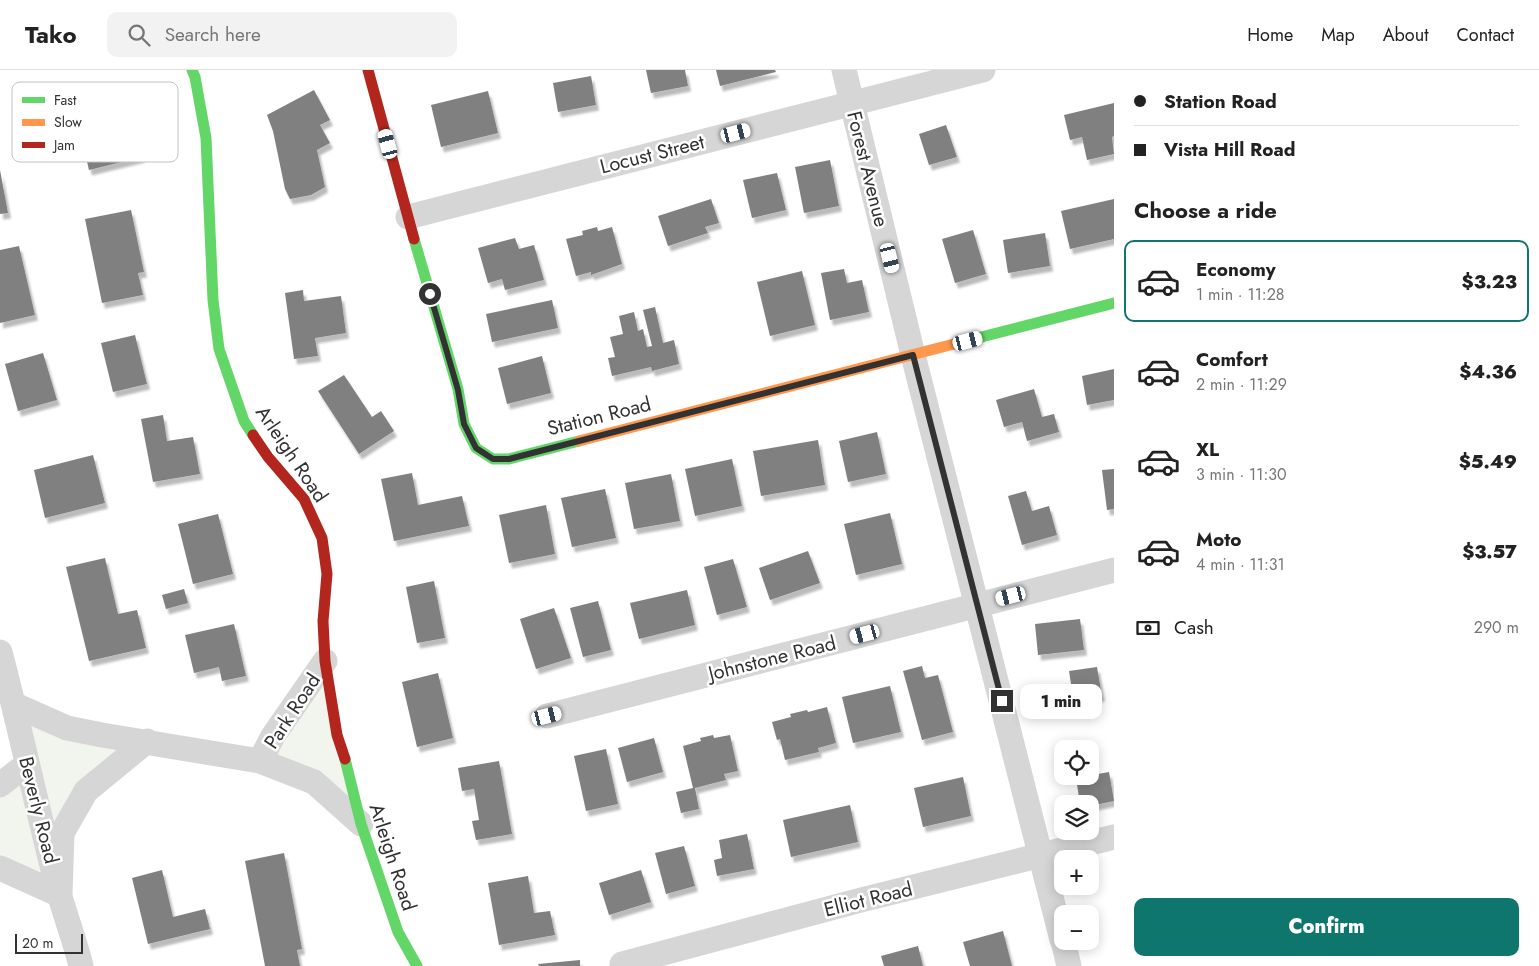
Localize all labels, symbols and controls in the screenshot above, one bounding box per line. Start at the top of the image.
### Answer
search box [107,12,457,57]
text: Tako [25,17,77,52]
icon: search [125,21,153,49]
text: Search here [165,21,261,48]
text: Home [1247,22,1293,48]
text: Map [1321,22,1355,48]
text: About [1383,22,1428,48]
text: Contact [1456,22,1514,48]
legend [12,82,178,162]
text: Station Road [1164,88,1277,115]
text: Fast [54,90,77,110]
street label: Forest Avenue [839,108,896,230]
text: Slow [54,112,82,132]
car [719,122,752,144]
street label: Locust Street [597,127,708,181]
car [376,128,399,160]
text: Jam [52,135,75,155]
text: Vista Hill Road [1164,136,1295,163]
text: Choose a ride [1134,194,1277,226]
car [879,242,900,274]
text: Economy [1196,256,1276,283]
icon: car [1136,259,1181,304]
text: $3.23 [1462,268,1517,295]
route start [419,283,441,305]
text: 1 min · 11:28 [1196,283,1284,306]
car [951,330,984,352]
text: Comfort [1196,346,1268,373]
icon: car [1136,349,1181,394]
text: $4.36 [1459,358,1517,385]
text: 2 min · 11:29 [1196,373,1287,396]
street label: Station Road [544,390,654,443]
street label: Arleigh Road [248,400,335,508]
text: XL [1196,436,1219,463]
icon: car [1136,439,1181,484]
text: $5.49 [1459,448,1517,475]
text: 3 min · 11:30 [1196,463,1287,486]
text: Moto [1196,526,1241,553]
icon: car [1136,529,1181,574]
text: $3.57 [1462,538,1517,565]
text: 4 min · 11:31 [1196,553,1285,576]
car [994,585,1027,607]
icon: cash [1134,614,1162,642]
text: Cash [1174,614,1214,641]
text: 290 m [1474,616,1519,639]
car [848,623,881,645]
street label: Johnstone Road [702,629,839,689]
street label: Park Road [257,668,328,755]
callout: 1 min [1020,684,1102,718]
route end [991,690,1013,712]
text: 1 min [1041,690,1081,713]
car [530,705,563,727]
map controls [1054,740,1099,950]
button: locate [1054,740,1099,785]
street label: Beverly Road [11,754,66,867]
button: layers [1054,795,1099,840]
street label: Arleigh Road [362,800,423,915]
button: + [1054,850,1099,895]
street label: Elliot Road [821,874,915,924]
button: Confirm [1134,898,1519,956]
button: − [1054,905,1099,950]
scale bar [15,931,82,954]
text: 20 m [22,933,54,953]

